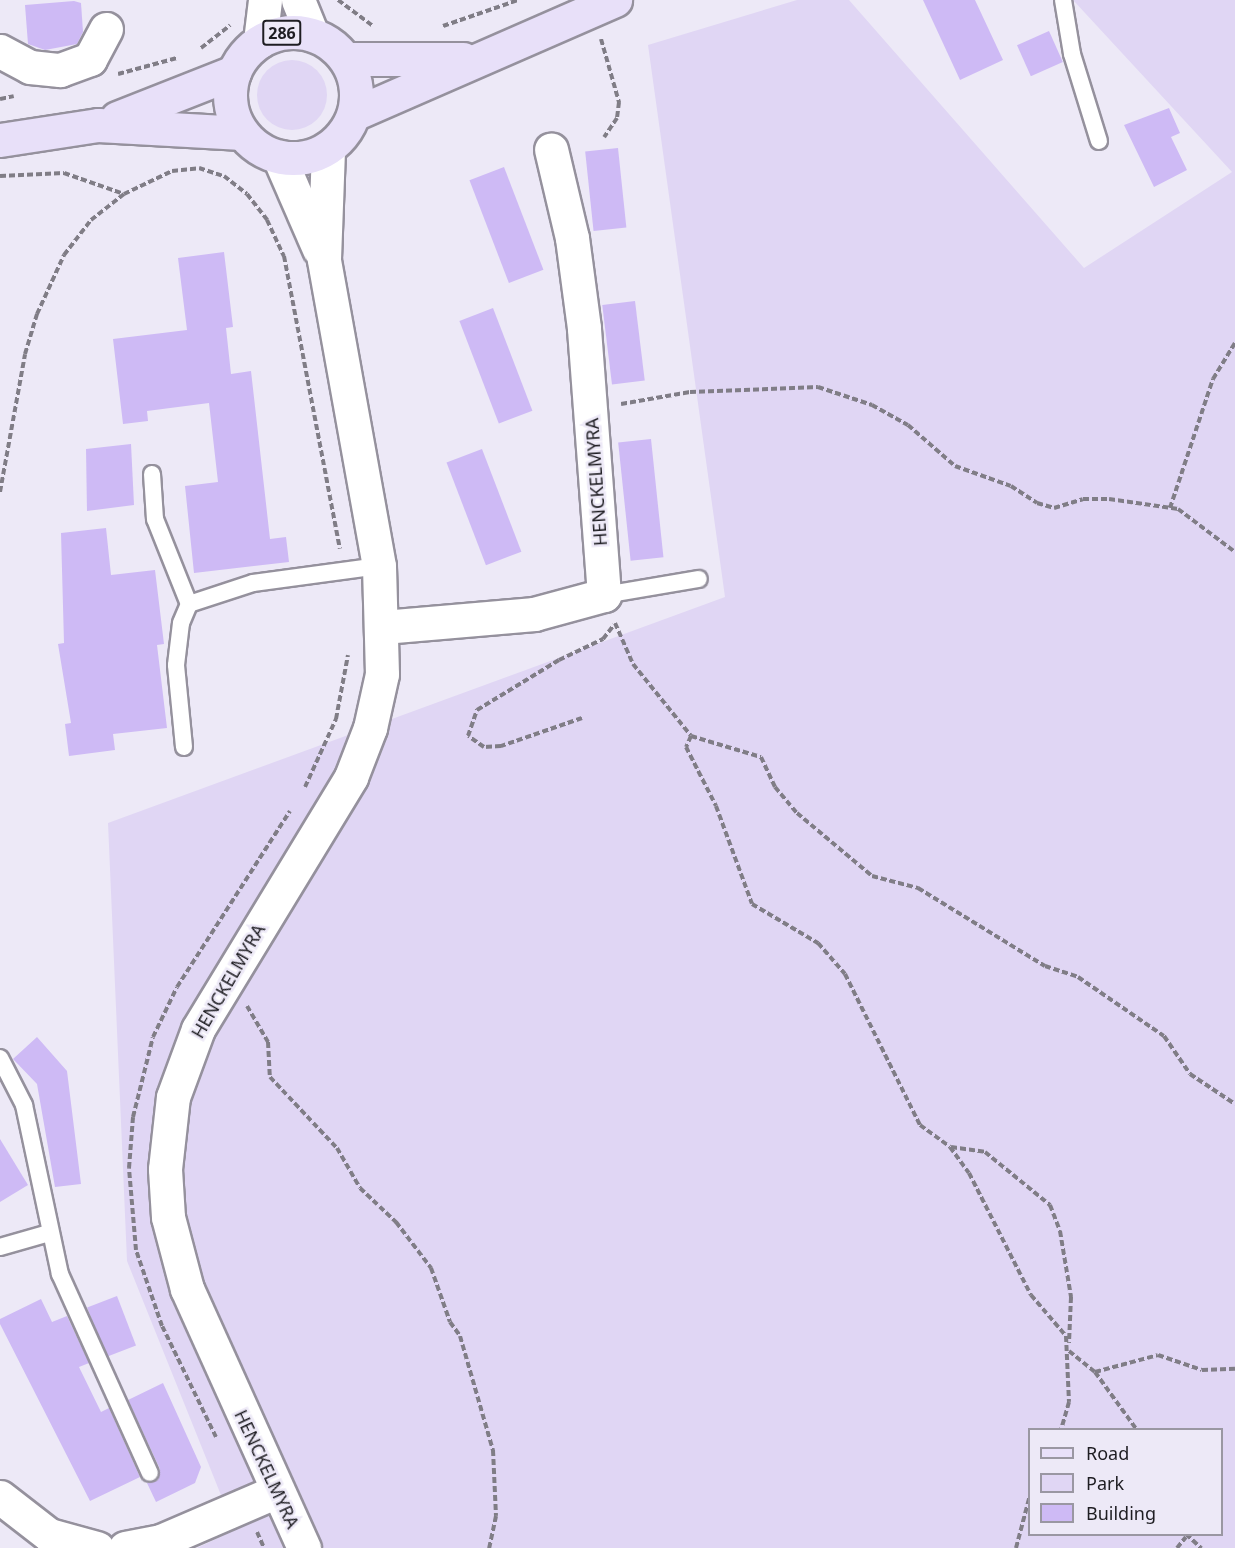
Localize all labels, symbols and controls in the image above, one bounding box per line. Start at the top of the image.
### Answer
road number: 286 [261,20,303,46]
street label: HENCKELMYRA [581,417,611,547]
street label: HENCKELMYRA [187,920,269,1042]
street label: HENCKELMYRA [230,1406,304,1532]
legend [1028,1428,1223,1536]
text: Road [1086,1441,1129,1465]
text: Park [1086,1471,1124,1495]
text: Building [1086,1501,1156,1525]

